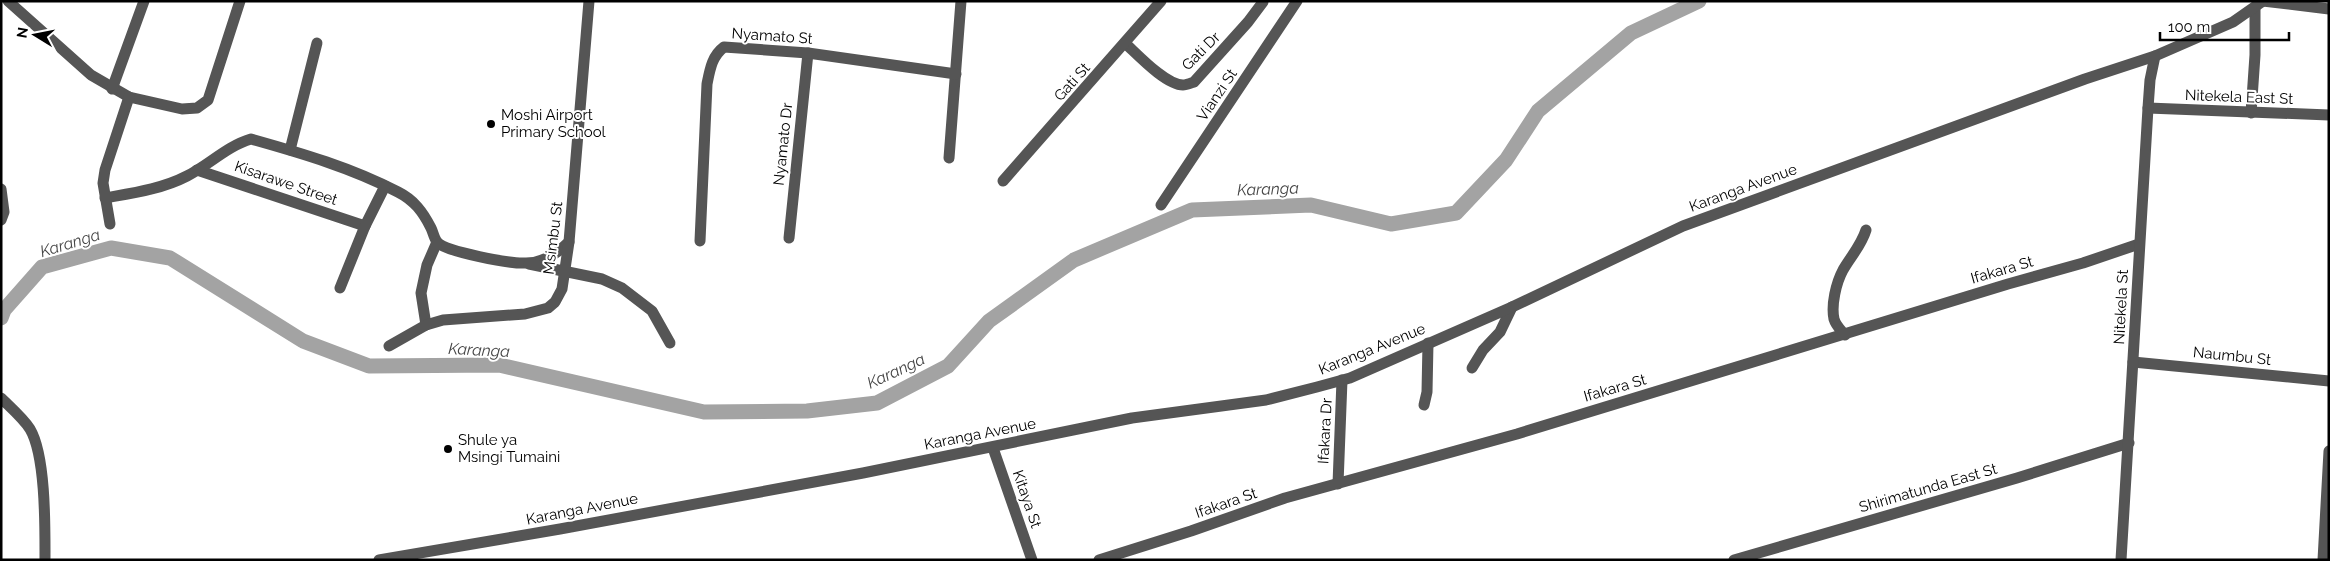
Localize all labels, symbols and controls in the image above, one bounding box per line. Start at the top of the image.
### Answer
north arrow [10,10,60,60]
scale bar [2160,10,2289,42]
text: 100 m [2168,18,2210,36]
street label: Nyamato St [731,24,813,48]
text: N [13,26,31,39]
street label: Gati Dr [1178,28,1224,74]
street label: Gati St [1050,59,1094,105]
street label: Vianzi St [1193,66,1241,124]
street label: Nitekela East St [2185,86,2293,108]
street label: Nyamato Dr [770,101,796,186]
place label: Moshi Airport Primary School [501,106,607,141]
marker: Moshi Airport Primary School [485,118,497,130]
street label: Kisarawe Street [232,157,340,209]
street label: Karanga Avenue [1687,160,1800,216]
water label: Karanga [1237,178,1300,200]
street label: Msimbu St [540,200,566,276]
water label: Karanga [38,225,103,261]
street label: Ifakara St [1969,253,2035,287]
street label: Nitekela St [2110,269,2132,345]
street label: Karanga Avenue [1316,319,1428,379]
water label: Karanga [448,339,511,361]
street label: Naumbu St [2192,343,2272,369]
water label: Karanga [864,349,928,393]
street label: Ifakara St [1582,371,1648,405]
street label: Ifakara Dr [1314,397,1336,464]
street label: Karanga Avenue [923,414,1038,454]
place label: Shule ya Msingi Tumaini [458,431,560,466]
marker: Shule ya Msingi Tumaini [442,443,454,455]
street label: Shirimatunda East St [1857,460,1999,516]
street label: Kitaya St [1009,468,1045,530]
street label: Ifakara St [1193,484,1259,522]
street label: Karanga Avenue [525,489,640,529]

